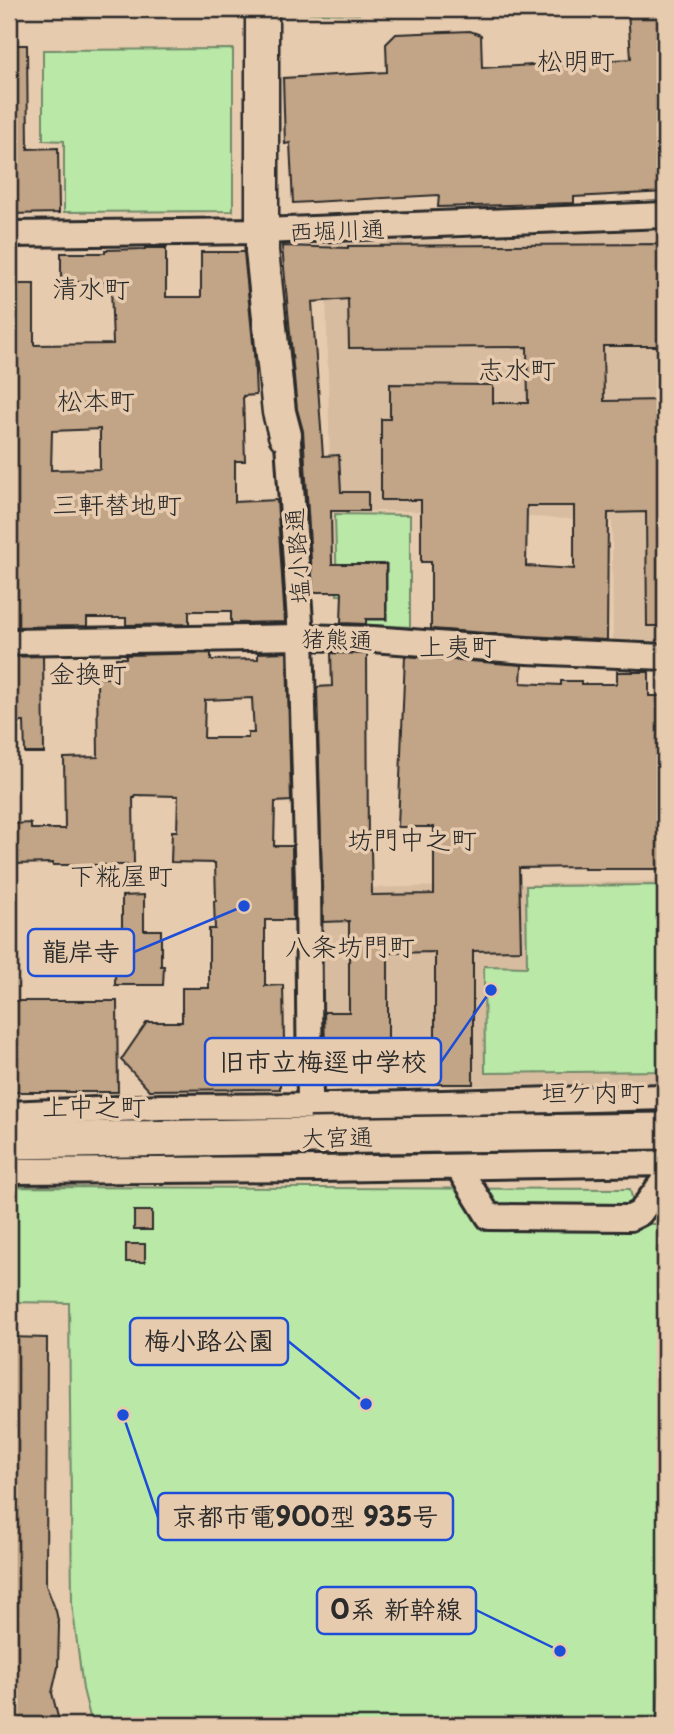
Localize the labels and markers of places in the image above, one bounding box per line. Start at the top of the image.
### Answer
callout: 龍岸寺 [28,929,134,976]
callout: 旧市立梅逕中学校 [205,1038,441,1085]
callout: 梅小路公園 [130,1318,288,1365]
callout: 京都市電900型 935号 [158,1493,453,1540]
callout: 0系 新幹線 [317,1587,476,1634]

